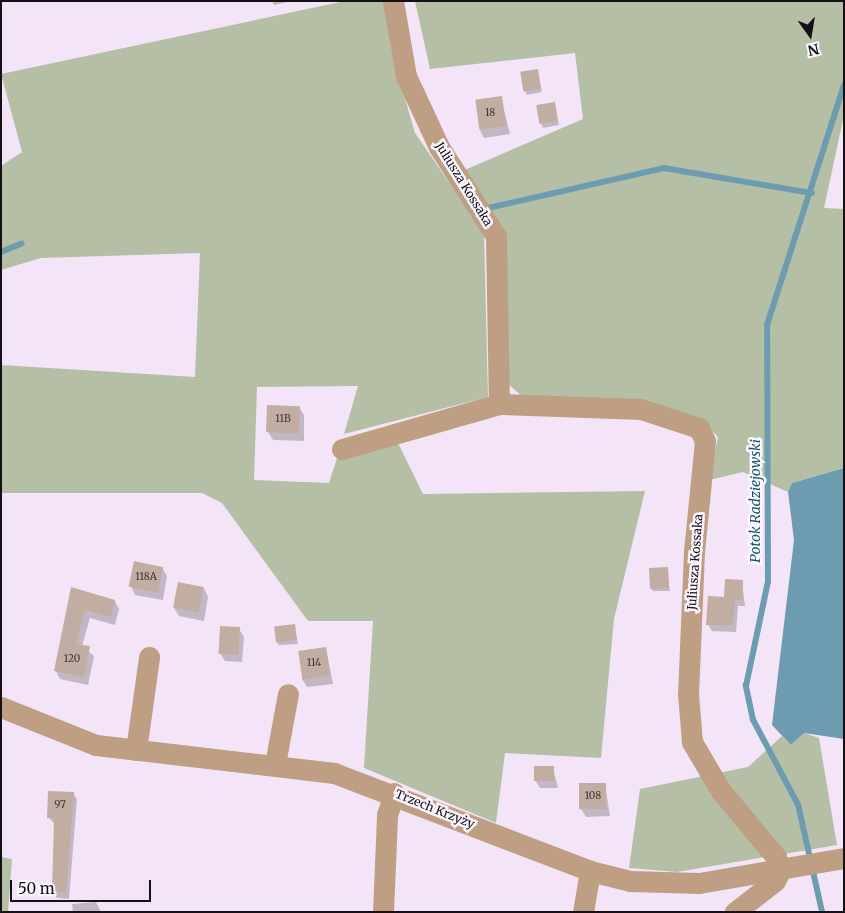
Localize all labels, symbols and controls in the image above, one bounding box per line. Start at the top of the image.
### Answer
north arrow [785,10,835,60]
text: N [806,40,821,60]
house number: 18 [485,107,495,119]
street label: Juliusza Kossaka [432,139,496,229]
house number: 11B [275,413,291,425]
water label: Potok Radziejowski [747,439,763,563]
street label: Juliusza Kossaka [684,514,706,610]
house number: 118A [135,571,157,583]
house number: 120 [64,653,80,665]
house number: 114 [307,657,321,669]
street label: Trzech Krzyży [393,787,477,831]
house number: 108 [585,790,601,802]
house number: 97 [54,799,66,811]
scale bar [12,870,154,902]
text: 50 m [18,879,55,898]

